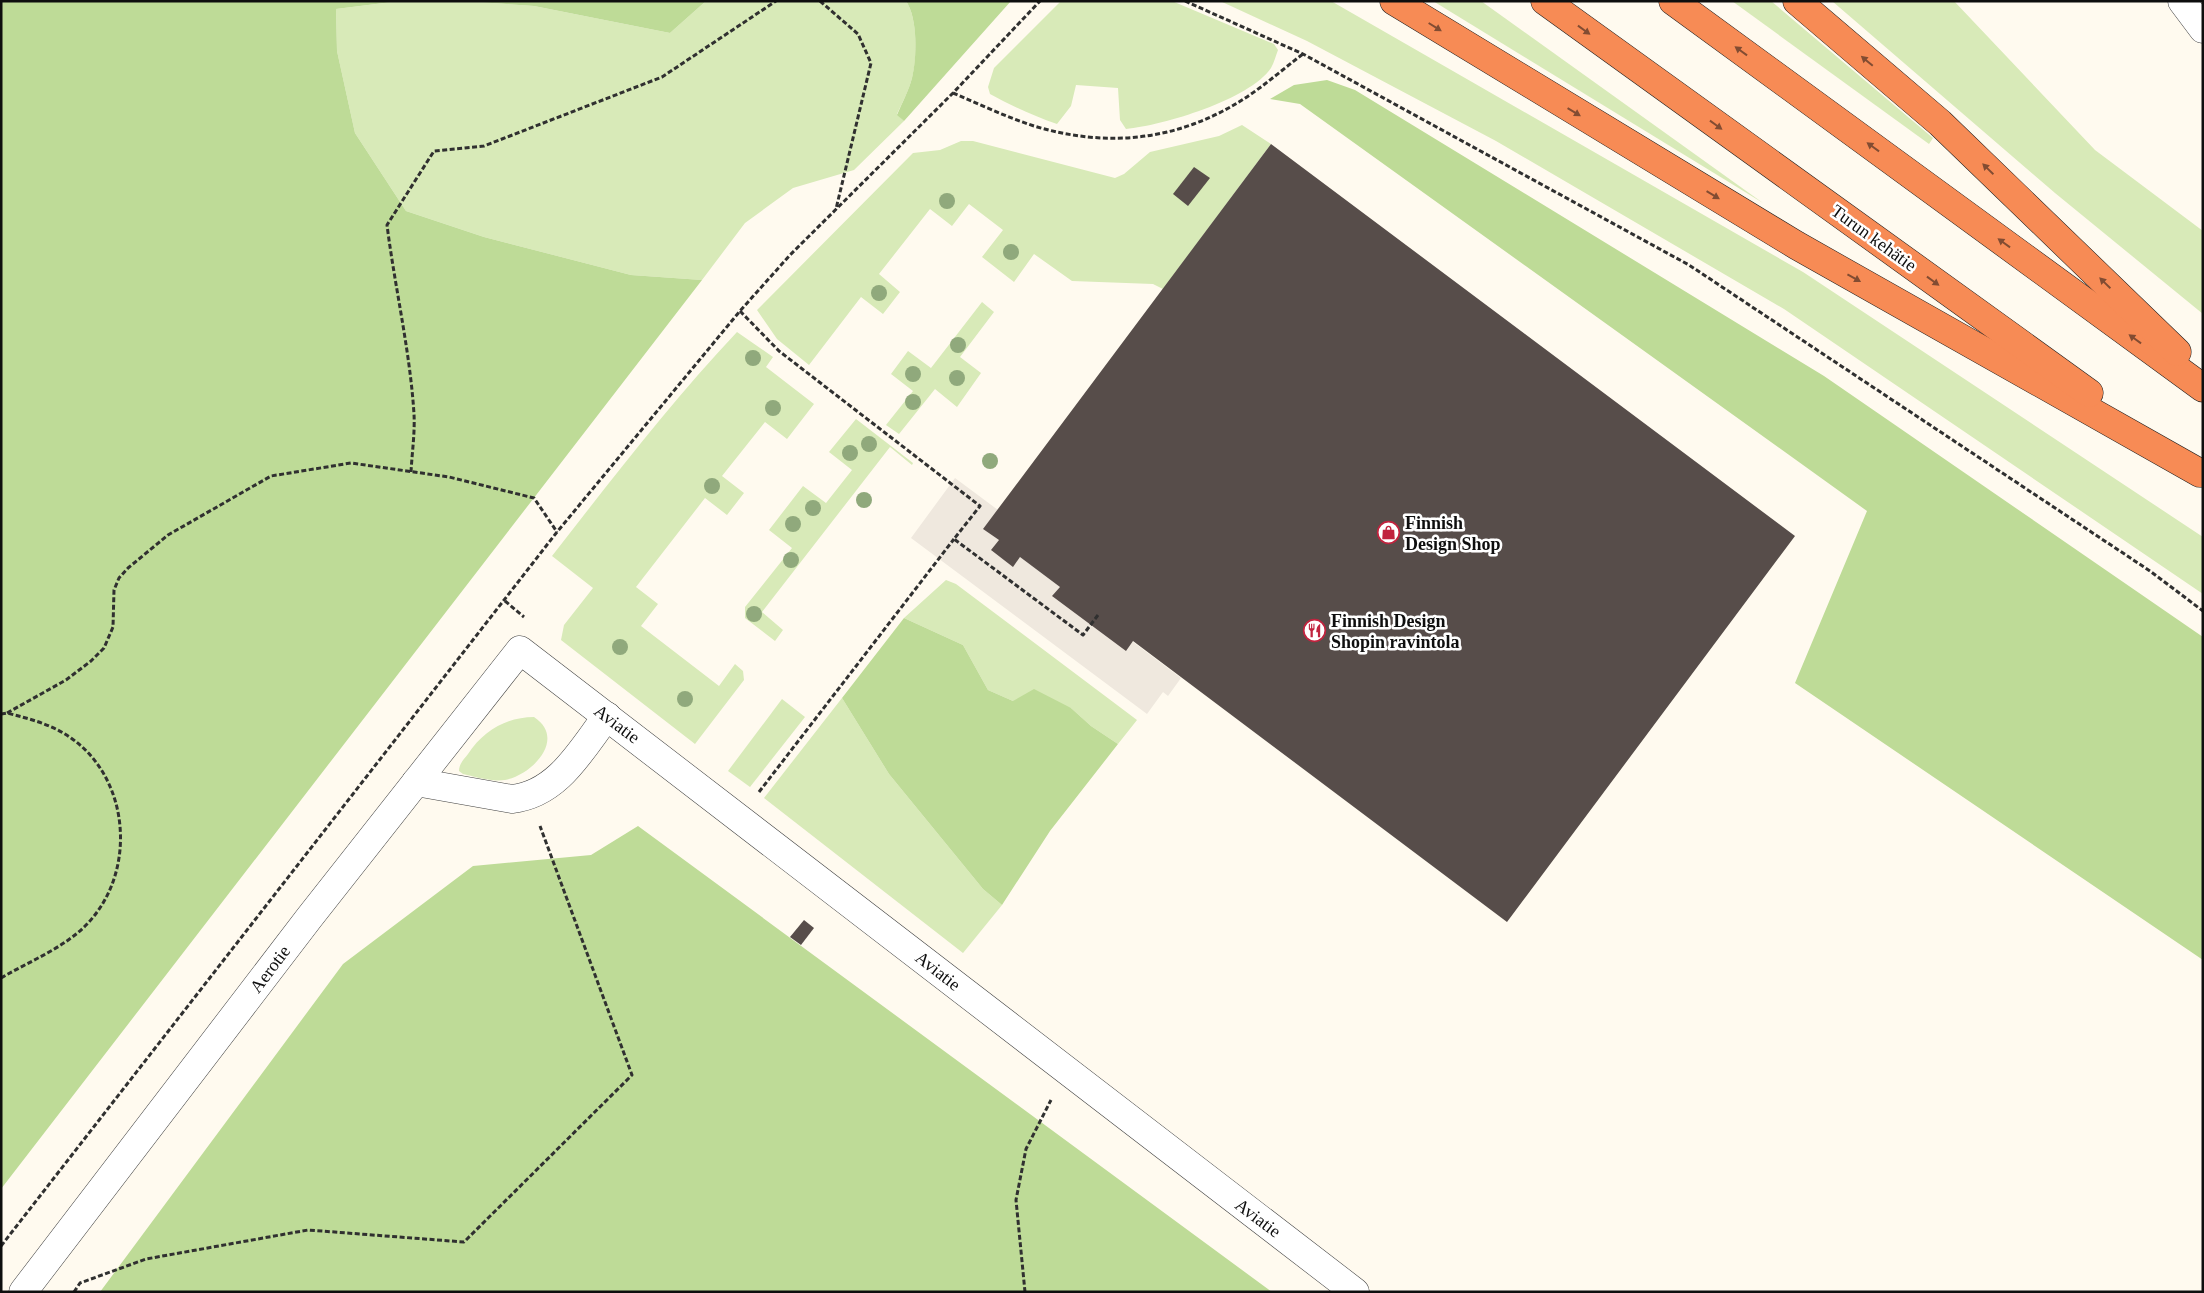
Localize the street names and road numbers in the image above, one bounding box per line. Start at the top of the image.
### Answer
street label: Turun kehätie [1828,201,1920,275]
street label: Aviatie [590,700,644,748]
street label: Aerotie [246,941,294,997]
street label: Aviatie [911,947,965,995]
street label: Aviatie [1231,1194,1285,1242]

